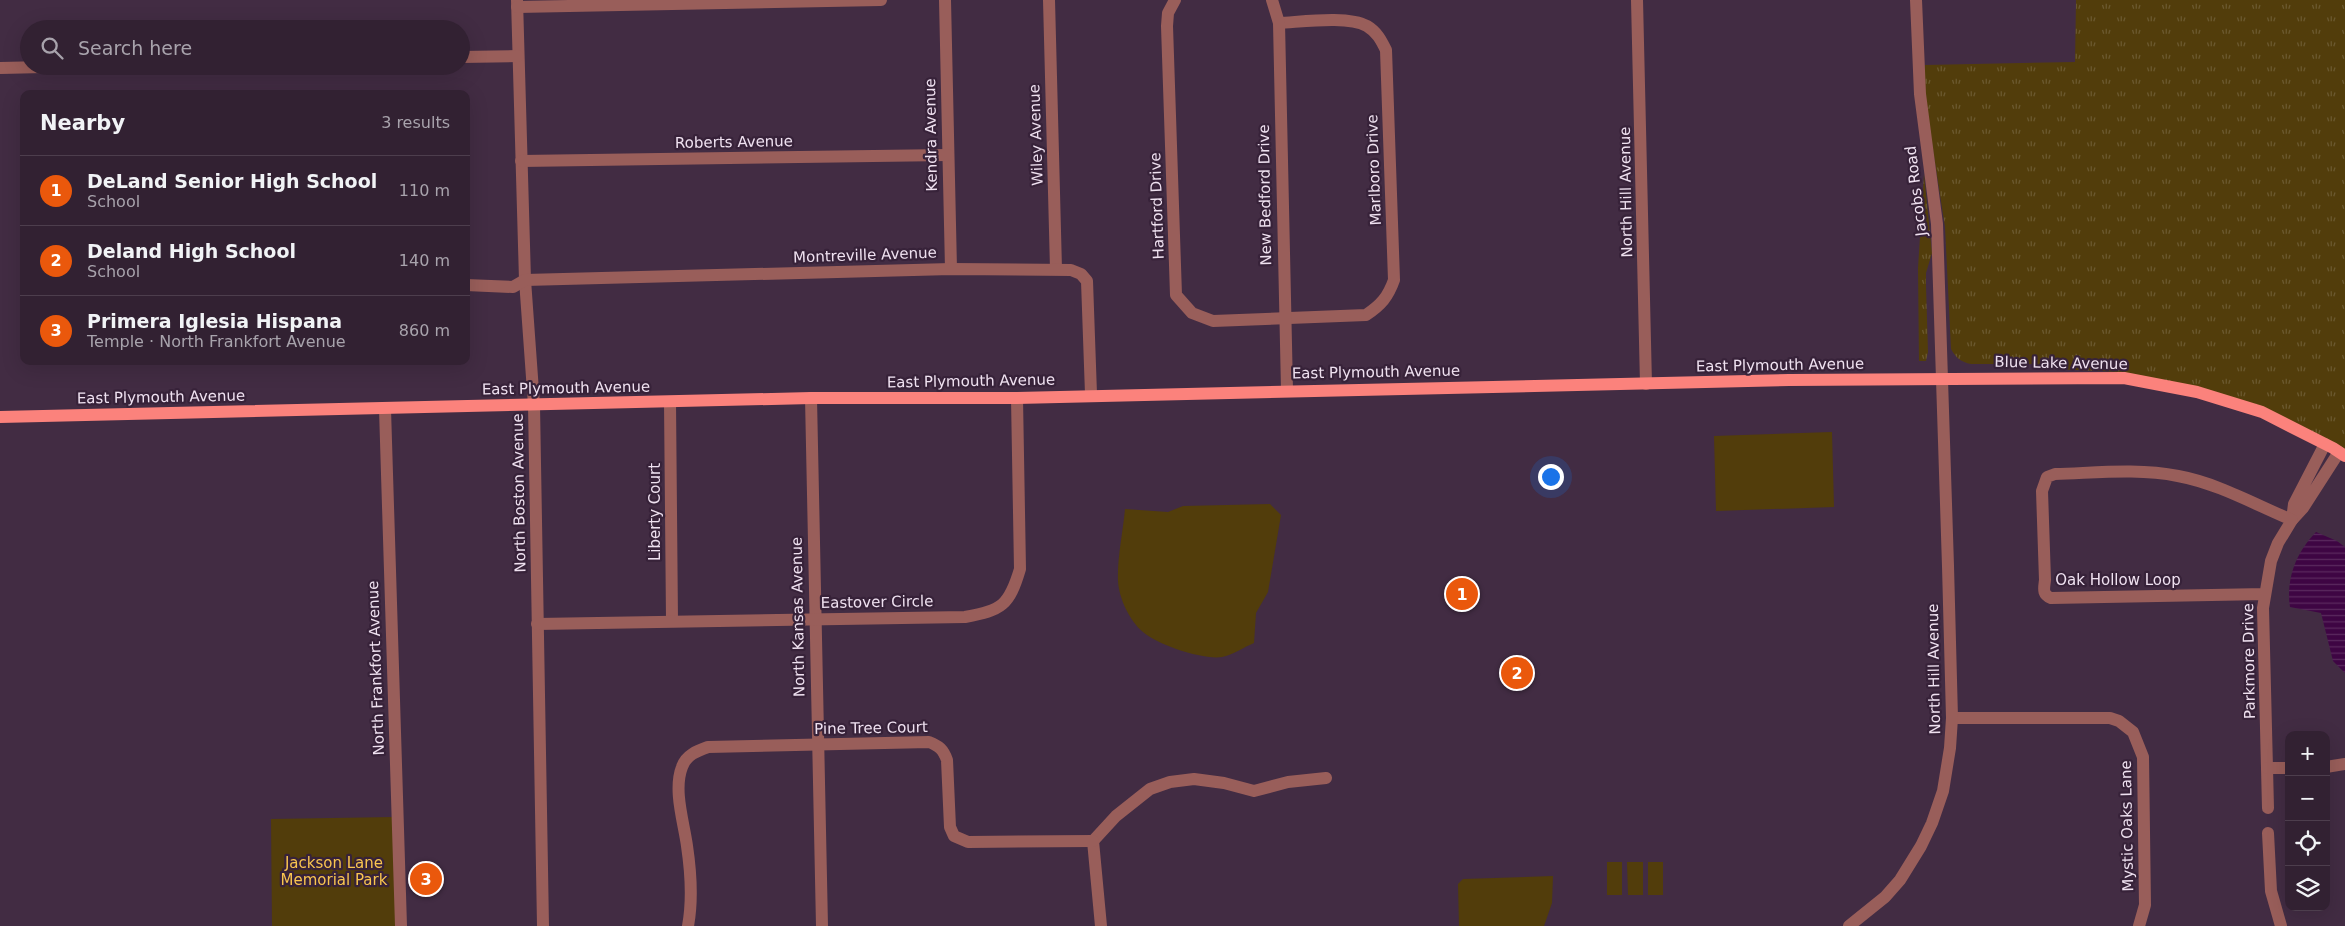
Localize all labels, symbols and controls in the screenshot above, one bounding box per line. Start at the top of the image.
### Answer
search box [20,20,470,75]
icon: search [38,34,66,62]
text: Search here [78,37,192,59]
street label: Kendra Avenue [921,78,941,192]
street label: Wiley Avenue [1025,84,1047,186]
text: Nearby [40,111,125,135]
text: 3 results [381,113,450,132]
street label: Marlboro Drive [1363,114,1385,226]
street label: New Bedford Drive [1255,124,1275,266]
street label: North Hill Avenue [1616,126,1636,258]
street label: Roberts Avenue [675,132,793,152]
street label: Jacobs Road [1902,145,1931,238]
street label: Hartford Drive [1146,152,1168,260]
text: DeLand Senior High School [87,170,377,192]
text: 1 [50,181,62,200]
text: 110 m [399,181,450,200]
text: School [87,192,140,211]
text: Deland High School [87,240,296,262]
street label: Montreville Avenue [793,243,937,267]
text: 2 [50,251,62,270]
text: 140 m [399,251,450,270]
text: School [87,262,140,281]
text: Primera Iglesia Hispana [87,310,342,332]
text: 3 [50,321,62,340]
text: 860 m [399,321,450,340]
text: Temple · North Frankfort Avenue [87,332,346,351]
street label: Blue Lake Avenue [1994,353,2128,373]
street label: East Plymouth Avenue [1696,355,1864,375]
street label: East Plymouth Avenue [1292,362,1460,382]
street label: East Plymouth Avenue [887,371,1055,391]
street label: East Plymouth Avenue [482,378,650,398]
street label: East Plymouth Avenue [77,387,245,407]
street label: North Boston Avenue [509,413,529,573]
street label: Liberty Court [646,463,664,561]
your location [1538,464,1564,490]
street label: North Kansas Avenue [788,537,808,697]
street label: Oak Hollow Loop [2055,571,2181,589]
pin: 1 [1446,575,1478,613]
street label: North Frankfort Avenue [364,580,388,756]
street label: Eastover Circle [820,592,934,612]
street label: North Hill Avenue [1924,603,1944,735]
street label: Parkmore Drive [2239,603,2259,719]
pin: 2 [1501,654,1533,692]
street label: Pine Tree Court [814,718,928,738]
map controls [2285,731,2330,911]
button: + [2285,731,2330,776]
street label: Mystic Oaks Lane [2117,760,2137,892]
button: − [2285,776,2330,821]
button: locate [2285,821,2330,866]
park label: Jackson Lane Memorial Park [281,854,388,889]
pin: 3 [410,860,442,898]
button: layers [2285,866,2330,911]

